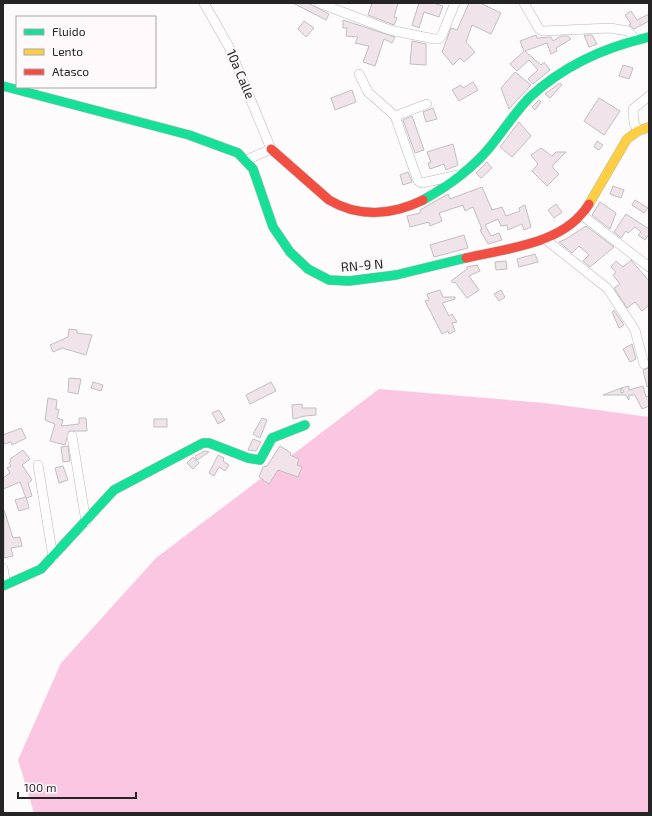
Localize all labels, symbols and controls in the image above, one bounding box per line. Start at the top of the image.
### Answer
legend [16,16,156,88]
text: Fluido [52,24,86,38]
text: Lento [52,44,83,58]
street label: 10a Calle [223,47,259,101]
text: Atasco [52,64,89,78]
street label: RN-9 N [340,255,384,275]
scale bar [18,774,136,800]
text: 100 m [24,780,56,794]

